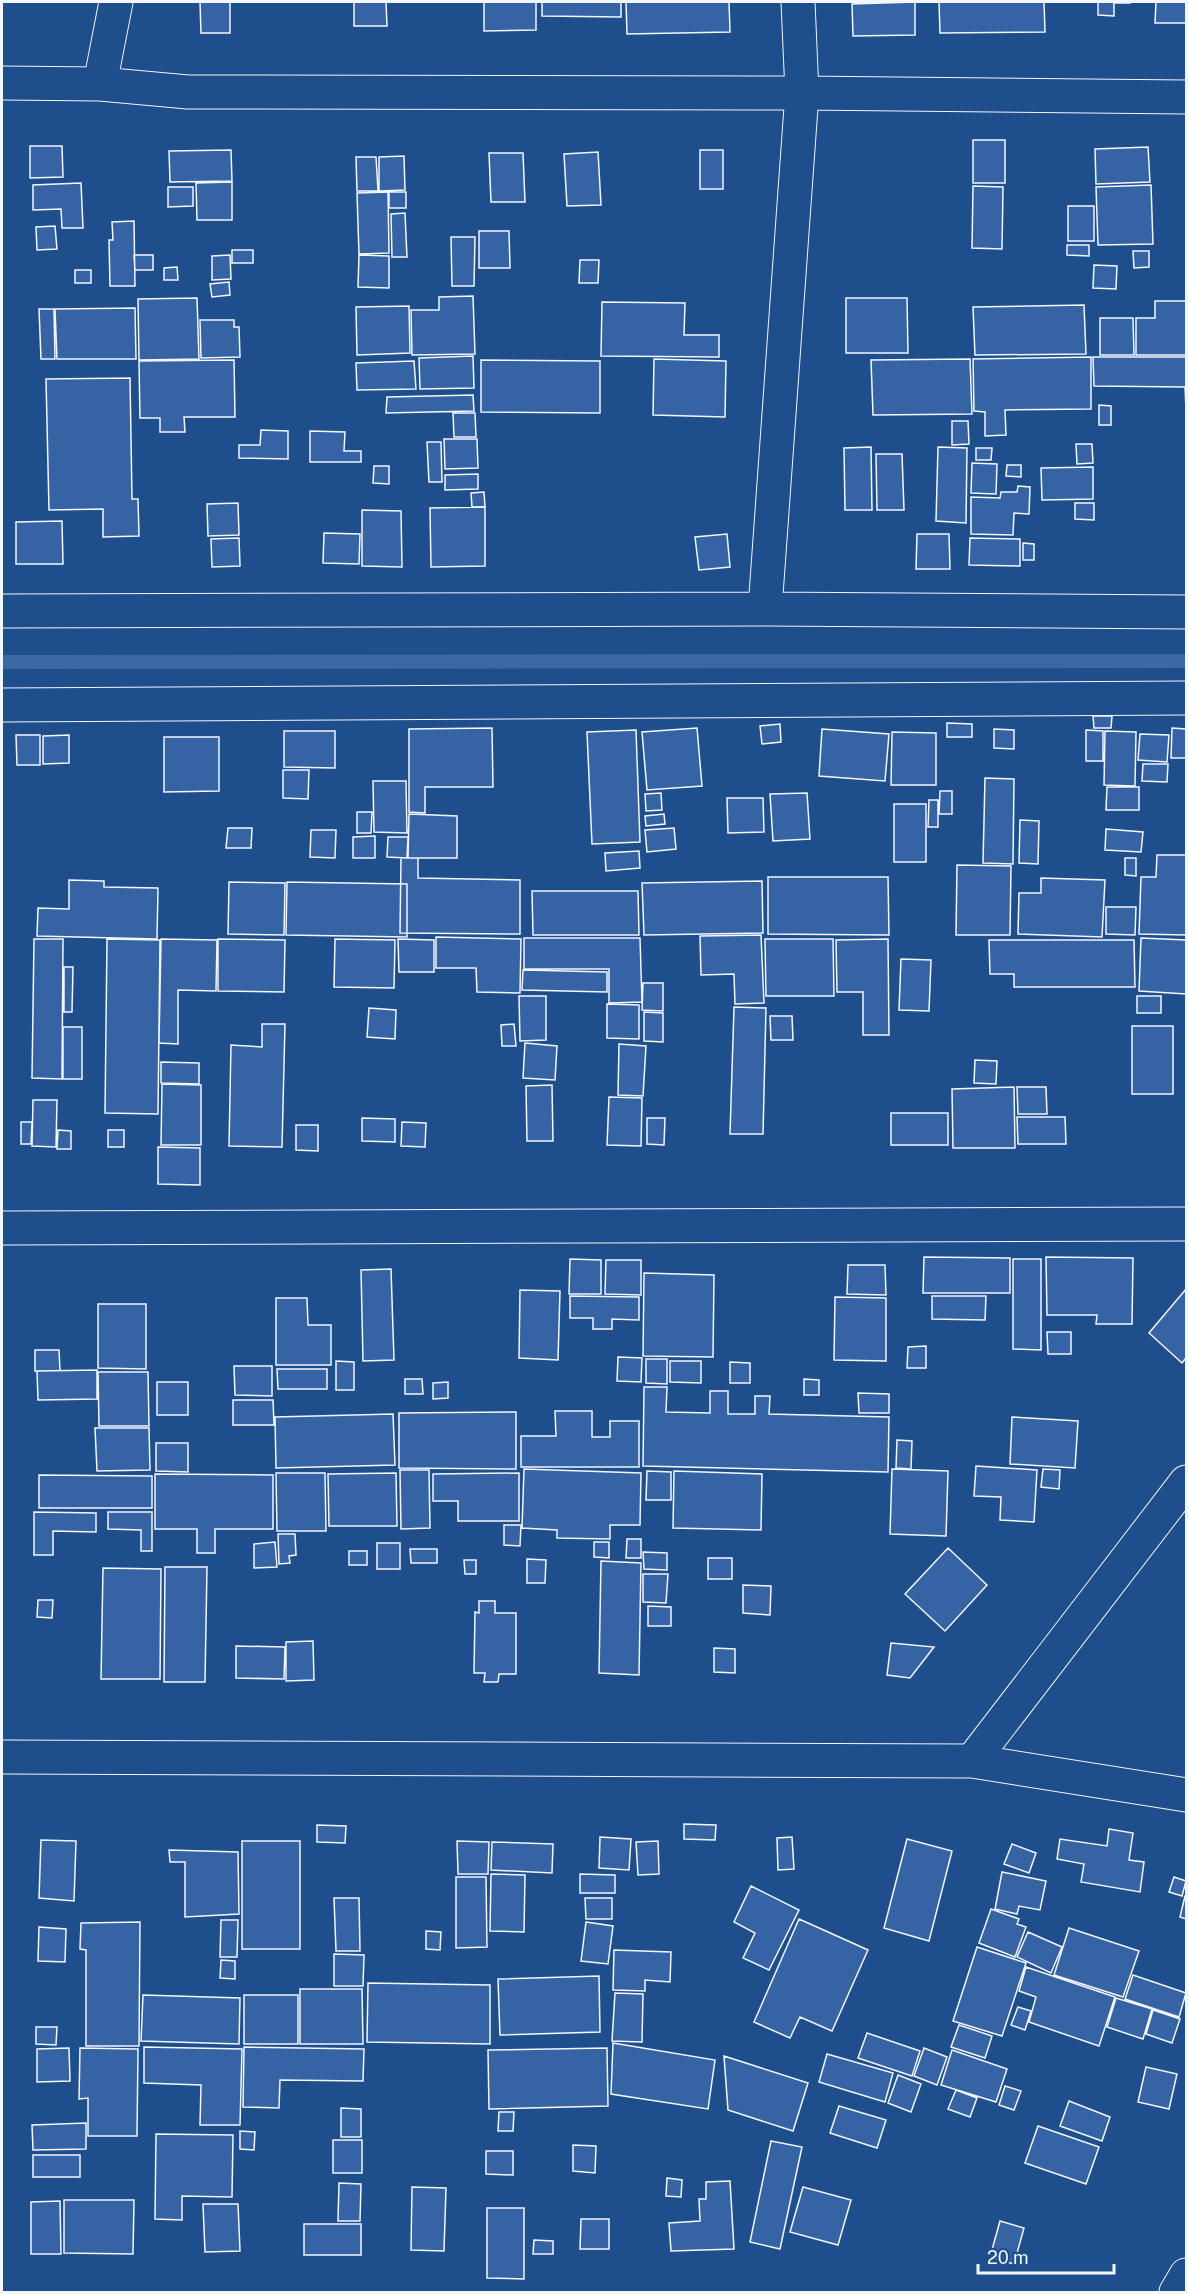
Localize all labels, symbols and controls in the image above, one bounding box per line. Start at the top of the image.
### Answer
scale bar [978,2237,1114,2275]
text: 20 m [987,2247,1029,2268]

